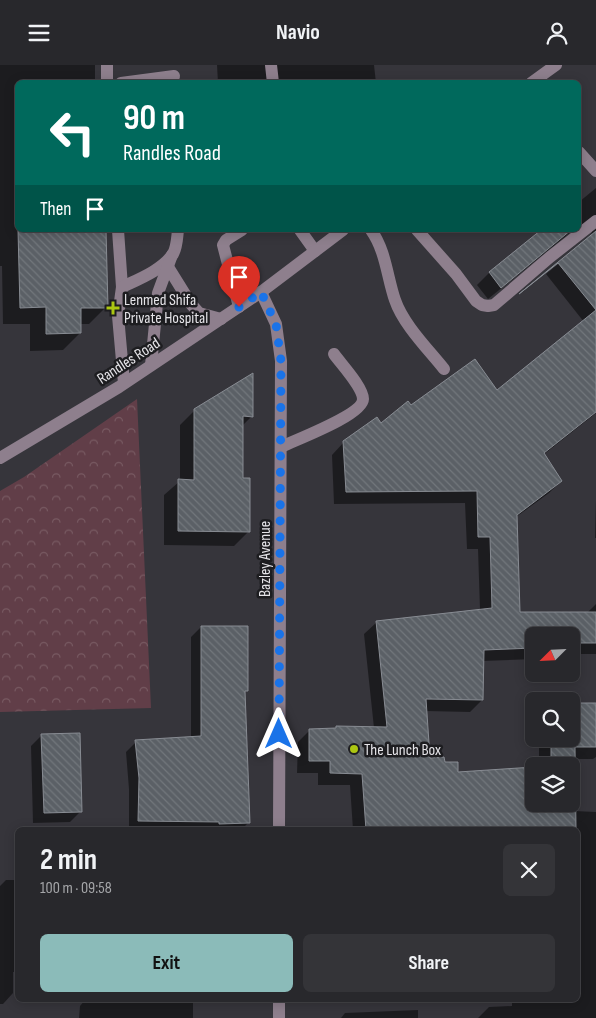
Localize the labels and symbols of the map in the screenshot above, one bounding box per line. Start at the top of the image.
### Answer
pin [218,256,260,307]
place label: Lenmed Shifa Private Hospital [124,291,208,328]
marker: Lenmed Shifa Private Hospital [106,301,120,315]
street label: Randles Road [94,334,164,389]
street label: Bazley Avenue [256,521,275,597]
north arrow [525,627,580,683]
position arrow [252,707,304,759]
place label: The Lunch Box [364,741,441,760]
marker: The Lunch Box [348,743,360,755]

